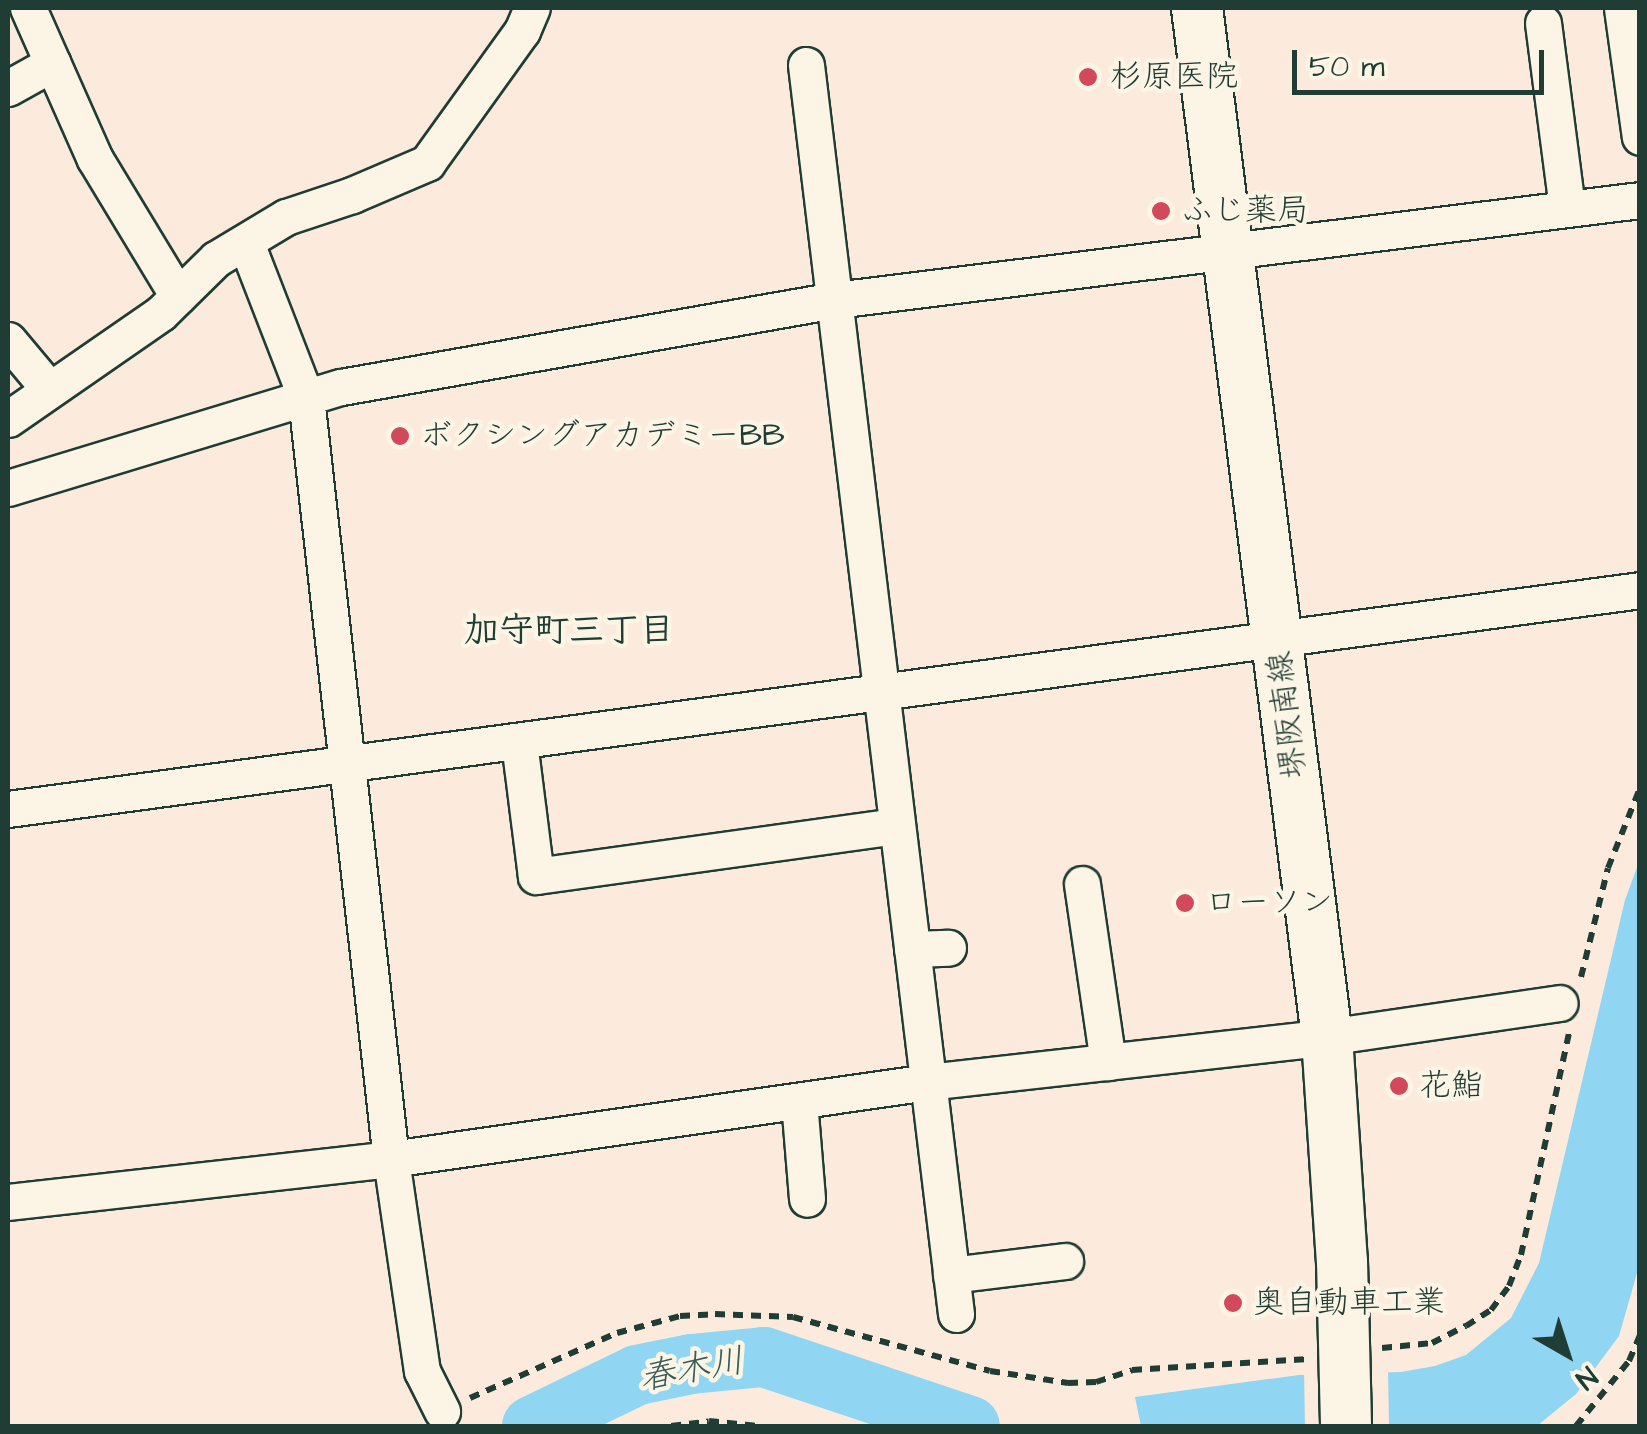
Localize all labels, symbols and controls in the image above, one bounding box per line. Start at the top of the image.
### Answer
scale bar [1297,30,1550,92]
text: 50 m [1309,46,1385,88]
place label: 杉原医院 [1110,58,1238,96]
marker: 杉原医院 [1075,64,1101,90]
place label: ふじ薬局 [1181,192,1309,230]
marker: ふじ薬局 [1150,200,1172,222]
place label: ボクシングアカデミーBB [420,417,785,455]
marker: ボクシングアカデミーBB [389,425,411,447]
district label: 加守町三丁目 [464,610,674,652]
street label: 堺阪南線 [1261,649,1315,781]
place label: ローソン [1205,884,1333,922]
marker: ローソン [1174,892,1196,914]
place label: 花鮨 [1419,1067,1483,1105]
marker: 花鮨 [1388,1075,1410,1097]
place label: 奥自動車工業 [1253,1284,1445,1322]
marker: 奥自動車工業 [1222,1292,1244,1314]
north arrow [1517,1304,1617,1404]
water label: 春木川 [637,1340,747,1400]
text: N [1567,1357,1605,1398]

